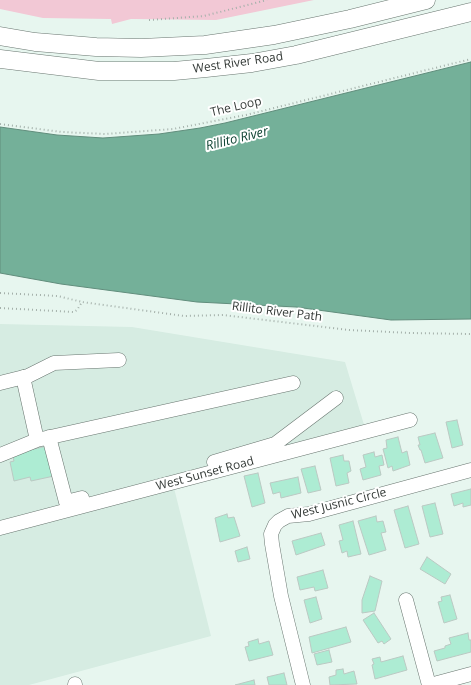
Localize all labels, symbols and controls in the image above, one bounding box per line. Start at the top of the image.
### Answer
street label: West River Road [192,50,284,76]
street label: The Loop [209,94,263,120]
water label: Rillito River [204,124,270,154]
street label: Rillito River Path [231,299,323,325]
street label: West Sunset Road [154,454,256,494]
street label: West Jusnic Circle [290,485,388,523]

